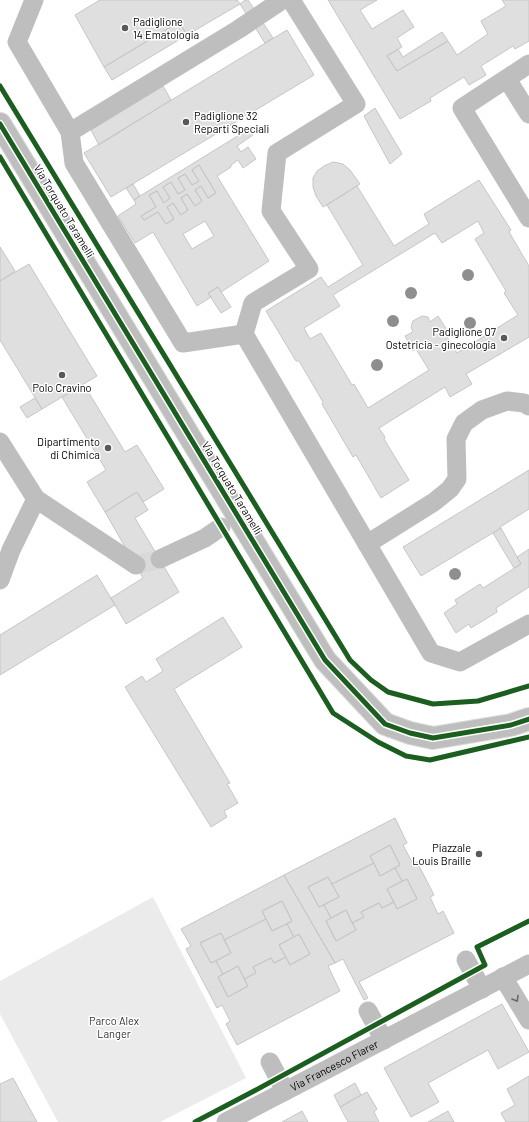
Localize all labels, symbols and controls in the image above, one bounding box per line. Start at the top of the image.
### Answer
place label: Padiglione 14 Ematologia [133,15,199,41]
marker: Padiglione 14 Ematologia [120,23,130,33]
place label: Padiglione 32 Reparti Speciali [194,109,269,135]
marker: Padiglione 32 Reparti Speciali [181,117,191,127]
street label: Via Torquato Taramelli [32,162,97,260]
place label: Padiglione 07 Ostetricia - ginecologia [386,325,496,351]
marker: Padiglione 07 Ostetricia - ginecologia [499,333,509,343]
marker: Polo Cravino [57,370,67,380]
place label: Polo Cravino [32,381,92,394]
place label: Dipartimento di Chimica [37,435,100,461]
street label: Via Torquato Taramelli [200,439,265,537]
marker: Dipartimento di Chimica [103,443,113,453]
place label: Piazzale Louis Braille [412,841,471,867]
marker: Piazzale Louis Braille [474,849,484,859]
one-way arrow [512,995,519,1002]
park label: Parco Alex Langer [89,1014,139,1040]
street label: Via Francesco Flarer [288,1037,380,1093]

